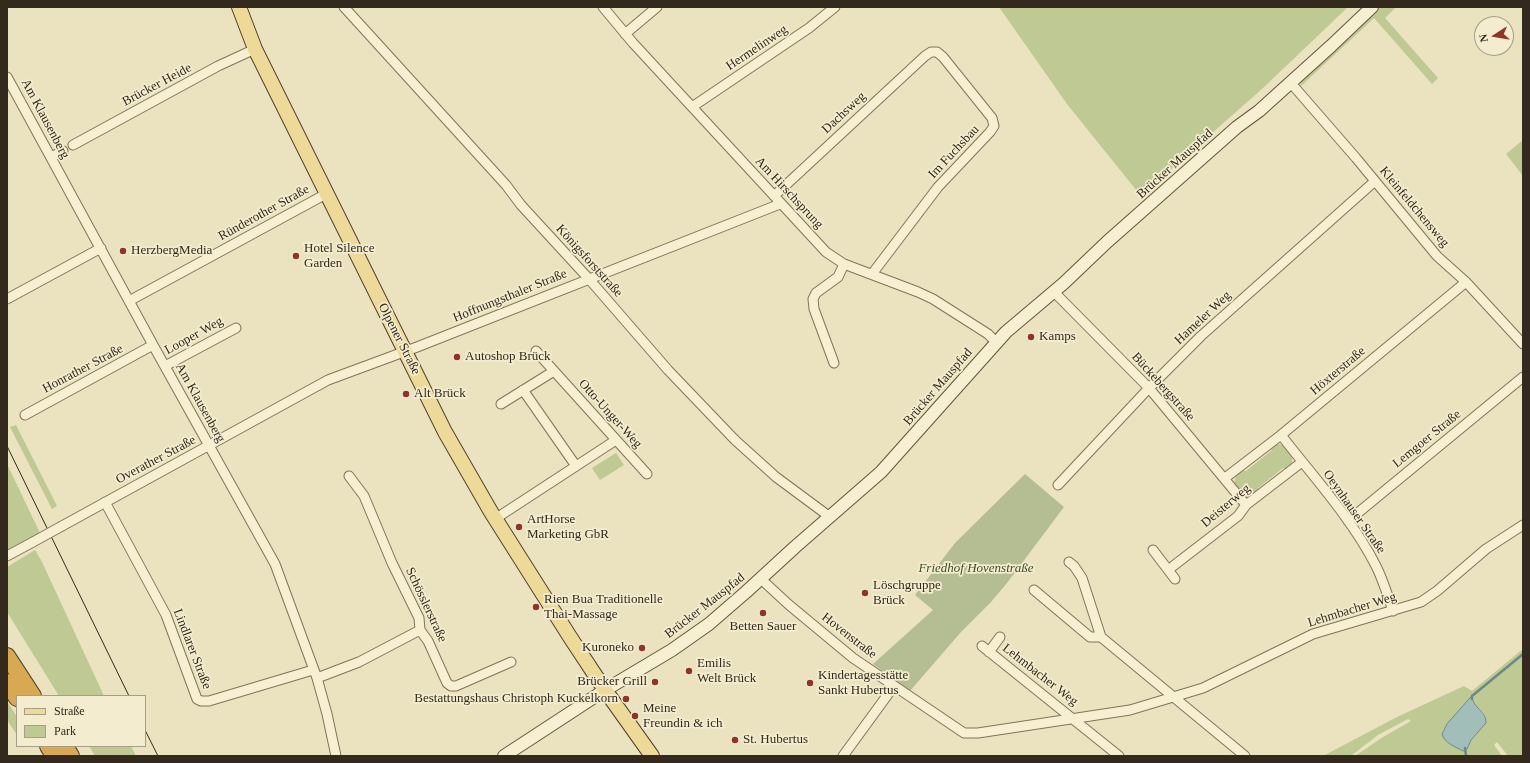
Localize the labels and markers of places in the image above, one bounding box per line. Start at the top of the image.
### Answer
place label: Hotel Silence Garden [304,241,374,272]
place label: HerzbergMedia [131,243,212,259]
marker: HerzbergMedia [118,246,128,256]
marker: Hotel Silence Garden [291,251,301,261]
place label: Kamps [1039,329,1076,345]
marker: Kamps [1026,332,1036,342]
place label: Autoshop Brück [465,349,551,365]
marker: Autoshop Brück [452,352,462,362]
place label: Alt Brück [414,386,466,402]
marker: Alt Brück [401,389,411,399]
place label: ArtHorse Marketing GbR [527,512,609,543]
marker: ArtHorse Marketing GbR [514,522,524,532]
place label: Löschgruppe Brück [873,578,941,609]
marker: Löschgruppe Brück [860,588,870,598]
place label: Rien Bua Traditionelle Thai-Massage [544,592,663,623]
marker: Rien Bua Traditionelle Thai-Massage [531,602,541,612]
marker: Betten Sauer [758,608,768,618]
place label: Betten Sauer [730,619,796,635]
place label: Kuroneko [582,640,634,656]
marker: Kuroneko [637,643,647,653]
place label: Emilis Welt Brück [697,656,756,687]
marker: Emilis Welt Brück [684,666,694,676]
place label: Kindertagesstätte Sankt Hubertus [818,668,908,699]
place label: Brücker Grill [577,674,647,690]
marker: Brücker Grill [650,677,660,687]
marker: Kindertagesstätte Sankt Hubertus [805,678,815,688]
place label: Bestattungshaus Christoph Kuckelkorn [414,691,618,707]
marker: Bestattungshaus Christoph Kuckelkorn [621,694,631,704]
place label: Meine Freundin & ich [643,701,722,732]
marker: Meine Freundin & ich [630,711,640,721]
place label: St. Hubertus [743,732,808,748]
marker: St. Hubertus [730,735,740,745]

